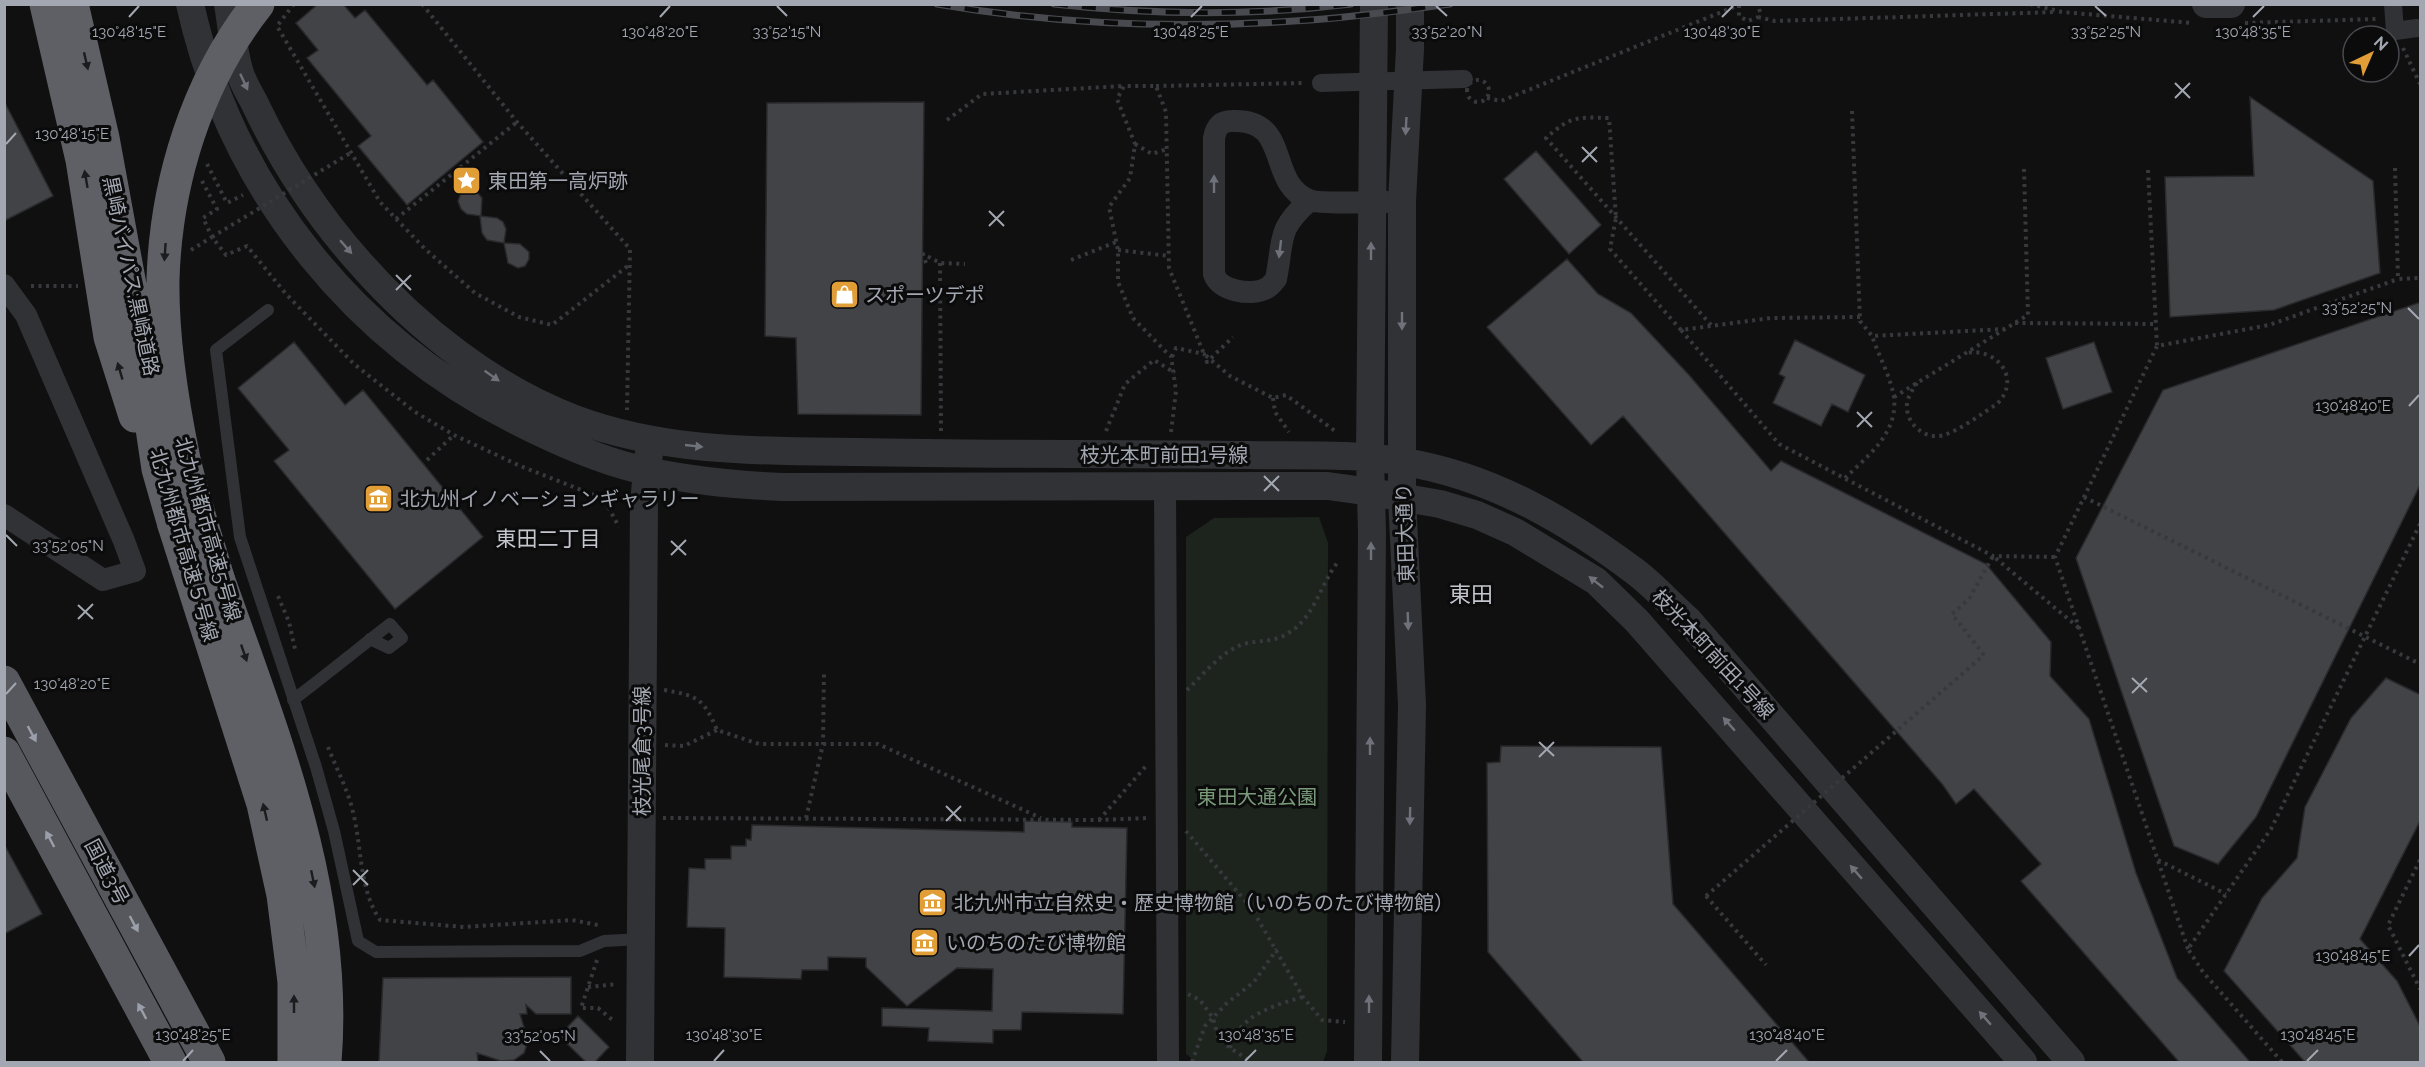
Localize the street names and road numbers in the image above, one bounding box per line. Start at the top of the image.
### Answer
street label: 黒崎バイパス;黒崎道路 [98,174,164,378]
street label: 北九州都市高速5号線 [170,434,246,624]
street label: 枝光本町前田1号線 [1080,443,1248,467]
street label: 北九州都市高速５号線 [145,446,223,644]
street label: 東田大通り [1391,483,1419,583]
street label: 枝光本町前田1号線 [1647,584,1779,724]
street label: 枝光尾倉3号線 [630,686,654,816]
street label: 国道3号 [80,835,134,909]

